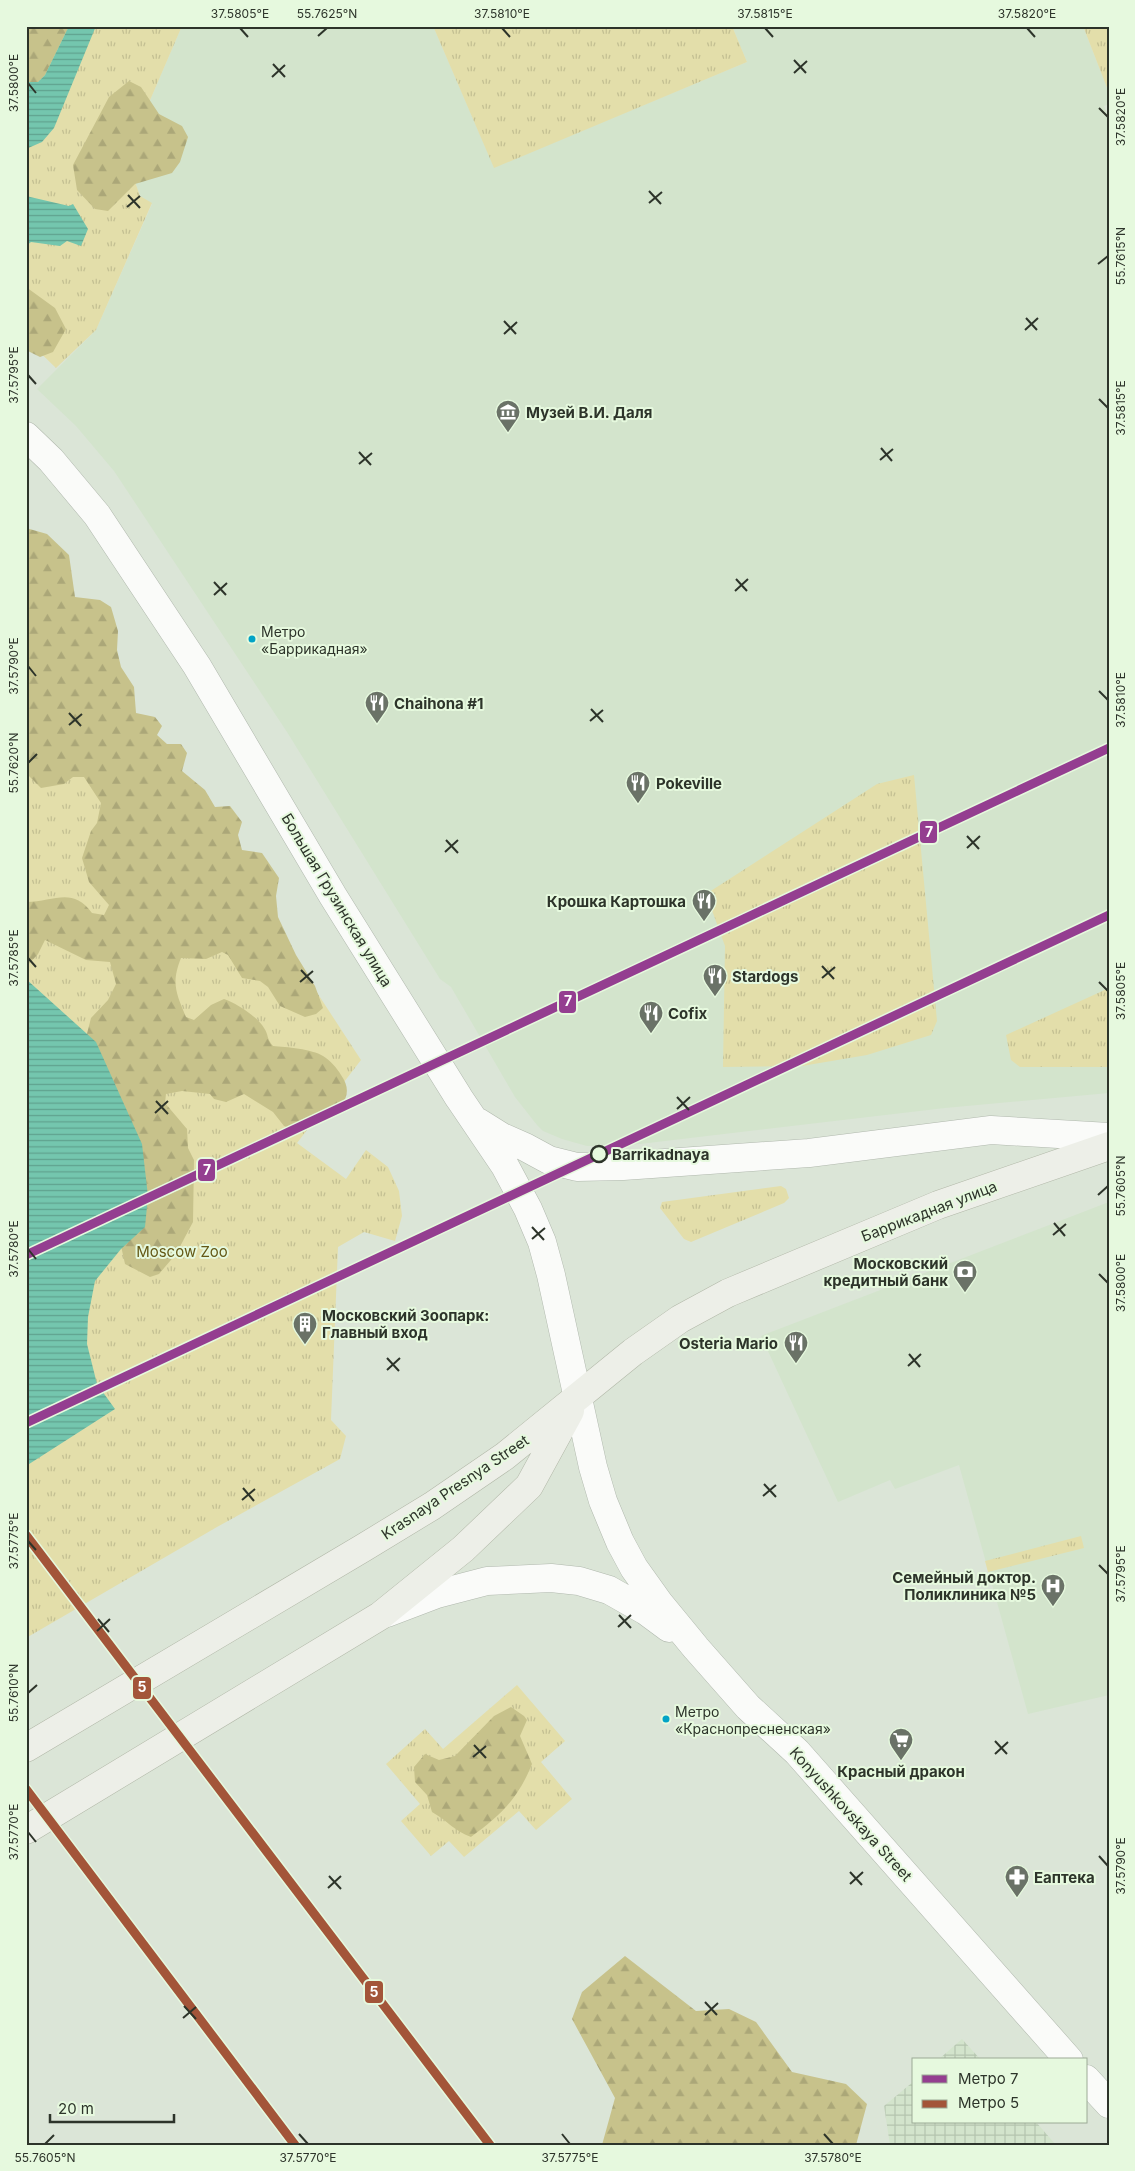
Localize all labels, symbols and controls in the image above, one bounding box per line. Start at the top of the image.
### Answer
text: 37.5805°E [211,6,269,21]
text: 55.7625°N [297,6,357,21]
text: 37.5810°E [474,6,530,21]
text: 37.5815°E [737,6,793,21]
text: 37.5820°E [998,6,1056,21]
text: 37.5800°E [6,54,21,112]
text: 37.5820°E [1113,88,1128,146]
text: 55.7615°N [1113,227,1128,285]
text: 37.5795°E [6,346,21,404]
text: 37.5815°E [1113,380,1128,436]
museum icon: Музей В.И. Даля [495,399,521,433]
place label: Музей В.И. Даля [526,403,652,422]
place label: Метро «Баррикадная» [261,623,368,657]
marker: Метро «Баррикадная» [247,634,257,644]
text: 37.5790°E [6,637,21,695]
text: 37.5810°E [1113,672,1128,728]
restaurant icon: Chaihona #1 [364,690,390,724]
place label: Chaihona #1 [394,694,484,713]
text: 55.7620°N [6,733,21,794]
restaurant icon: Pokeville [625,770,651,804]
place label: Pokeville [656,774,722,793]
street label: Большая Грузинская улица [278,810,396,990]
line badge: 7 [919,820,938,844]
text: 7 [925,823,933,840]
restaurant icon: Крошка Картошка [691,888,717,922]
place label: Крошка Картошка [547,892,686,911]
text: 37.5785°E [6,929,21,987]
text: 37.5805°E [1113,962,1128,1020]
restaurant icon: Stardogs [702,963,728,997]
place label: Stardogs [732,967,798,986]
line badge: 7 [558,990,577,1014]
text: 7 [564,992,572,1009]
restaurant icon: Cofix [638,1000,664,1034]
place label: Cofix [668,1004,707,1023]
marker: Barrikadnaya [590,1145,608,1163]
place label: Barrikadnaya [612,1145,709,1164]
text: 55.7605°N [1113,1156,1128,1216]
line badge: 7 [197,1158,216,1182]
text: 7 [203,1161,211,1178]
street label: Баррикадная улица [858,1176,1000,1246]
text: 37.5780°E [6,1220,21,1278]
park label: Moscow Zoo [136,1242,228,1261]
place label: Московский кредитный банк [823,1254,948,1290]
text: 37.5800°E [1113,1254,1128,1312]
bank icon: Московский кредитный банк [952,1259,978,1293]
place label: Московский Зоопарк: Главный вход [322,1306,489,1342]
building icon: Московский Зоопарк: Главный вход [292,1311,318,1345]
restaurant icon: Osteria Mario [783,1330,809,1364]
place label: Osteria Mario [679,1334,778,1353]
street label: Krasnaya Presnya Street [378,1430,532,1543]
text: 37.5775°E [6,1513,21,1569]
text: 37.5795°E [1113,1545,1128,1603]
place label: Семейный доктор. Поликлиника №5 [892,1568,1036,1604]
hospital icon: Семейный доктор. Поликлиника №5 [1040,1573,1066,1607]
text: 55.7610°N [6,1664,21,1722]
line badge: 5 [132,1676,152,1700]
text: 5 [138,1678,147,1695]
place label: Метро «Краснопресненская» [675,1703,831,1737]
marker: Метро «Краснопресненская» [661,1714,671,1724]
supermarket icon: Красный дракон [888,1727,914,1761]
street label: Konyushkovskaya Street [786,1743,916,1885]
place label: Красный дракон [837,1762,965,1781]
text: 37.5770°E [6,1803,21,1861]
text: 37.5790°E [1113,1837,1128,1895]
pharmacy icon: Еаптека [1004,1864,1030,1898]
place label: Еаптека [1034,1868,1095,1887]
line badge: 5 [364,1980,384,2004]
text: 5 [370,1983,379,2000]
legend [912,2058,1088,2124]
text: Метро 7 [958,2069,1018,2088]
scale bar [50,2091,174,2123]
text: Метро 5 [958,2093,1019,2112]
text: 20 m [58,2099,94,2118]
text: 55.7605°N [15,2150,75,2165]
text: 37.5770°E [279,2150,337,2165]
text: 37.5775°E [542,2150,598,2165]
text: 37.5780°E [804,2150,862,2165]

